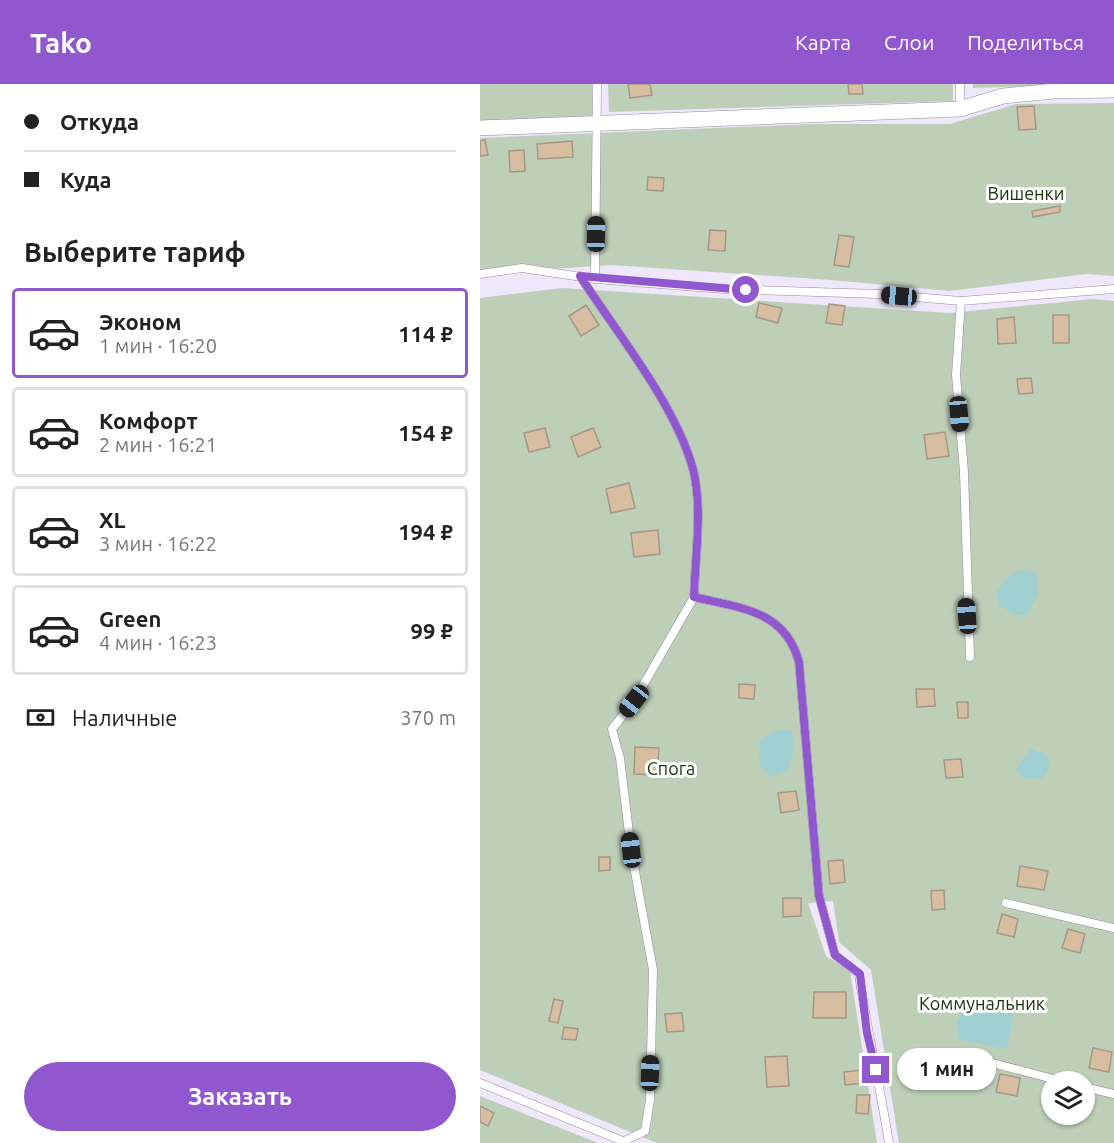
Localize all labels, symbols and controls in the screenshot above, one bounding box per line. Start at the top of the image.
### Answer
text: Tako [30,27,92,58]
text: Карта [795,30,851,54]
text: Слои [884,30,934,54]
text: Поделиться [967,30,1084,54]
text: Откуда [60,109,139,134]
text: Куда [60,167,111,192]
park label: Вишенки [987,183,1065,203]
car [587,216,605,252]
text: Выберите тариф [24,237,246,267]
route start [732,276,759,303]
car [880,285,918,307]
icon: car [27,306,81,360]
text: Эконом [99,309,181,334]
text: 114 ₽ [398,321,453,346]
text: 1 мин · 16:20 [99,334,217,357]
car [948,395,970,433]
icon: car [27,405,81,459]
text: Комфорт [99,408,198,433]
text: 154 ₽ [398,420,453,445]
text: 2 мин · 16:21 [99,433,217,456]
icon: car [27,504,81,558]
text: XL [99,507,126,532]
text: 194 ₽ [398,519,453,544]
text: 3 мин · 16:22 [99,532,217,555]
car [957,597,977,635]
icon: car [27,603,81,657]
text: Green [99,606,161,631]
text: 99 ₽ [411,618,453,643]
text: 4 мин · 16:23 [99,631,217,654]
car [616,681,652,721]
icon: cash [24,701,57,734]
text: Наличные [72,705,177,730]
text: 370 m [400,706,456,729]
park label: Спога [647,758,695,778]
car [620,831,642,869]
park label: Коммунальник [919,993,1045,1013]
callout: 1 мин [897,1049,996,1091]
car [640,1055,660,1091]
route end [862,1056,889,1083]
text: 1 мин [919,1057,974,1080]
button: Заказать [24,1062,456,1131]
map controls [1041,1071,1095,1125]
button: layers [1041,1071,1095,1125]

